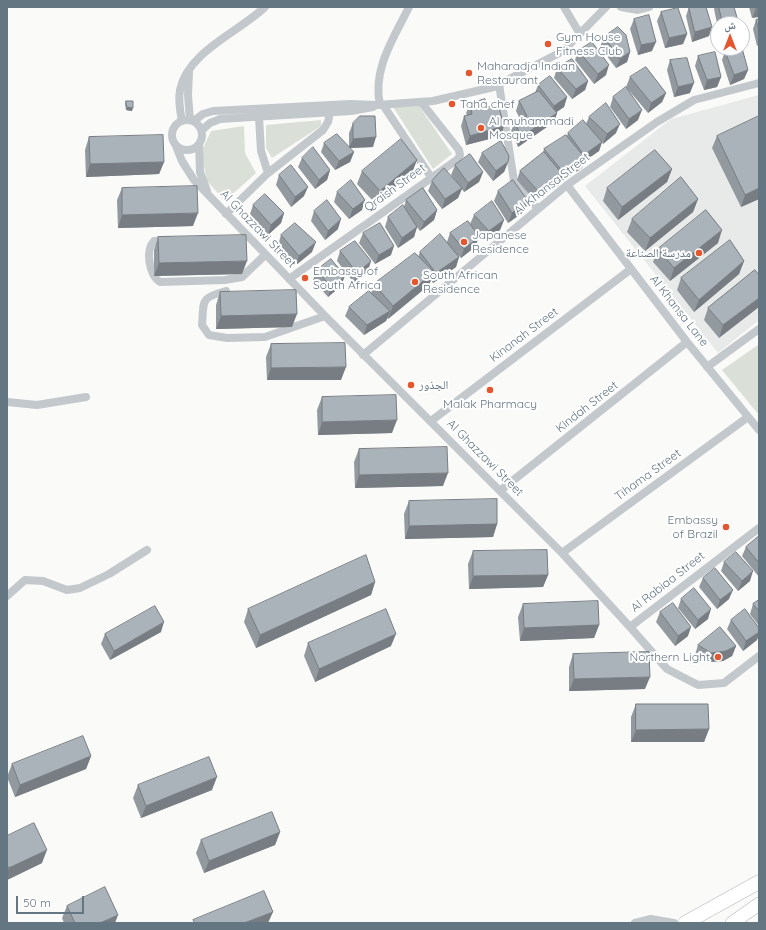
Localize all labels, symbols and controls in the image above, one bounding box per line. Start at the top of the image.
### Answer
north arrow [710,16,750,56]
text: ش [724,18,736,32]
place label: Gym House Fitness Club [556,30,622,58]
marker: Gym House Fitness Club [543,39,553,49]
place label: Maharadja Indian Restaurant [477,59,575,87]
marker: Maharadja Indian Restaurant [464,68,474,78]
place label: Taha chef [460,97,515,111]
marker: Taha chef [447,99,457,109]
place label: Al muhammadi Mosque [489,114,574,142]
marker: Al muhammadi Mosque [476,123,486,133]
street label: Al Khansa Street [511,150,593,218]
street label: Qraish Street [362,161,428,215]
street label: Al Ghazzawi Street [217,187,299,271]
place label: Japanese Residence [472,228,529,256]
marker: Japanese Residence [459,237,469,247]
place label: مدرسة الصناعة [626,246,691,260]
marker: مدرسة الصناعة [694,248,704,258]
place label: Embassy of South Africa [313,264,381,292]
place label: South African Residence [423,268,498,296]
street label: Al Khansa Lane [647,272,711,350]
marker: Embassy of South Africa [300,273,310,283]
marker: South African Residence [410,277,420,287]
street label: Kinanah Street [487,305,561,365]
place label: الجذور [419,378,448,392]
street label: Kindah Street [553,378,621,436]
marker: الجذور [406,380,416,390]
marker: Malak Pharmacy [485,385,495,395]
place label: Malak Pharmacy [443,397,537,411]
street label: Al Ghazzawi Street [444,417,526,499]
street label: Tihama Street [612,446,684,504]
place label: Embassy of Brazil [668,513,718,541]
marker: Embassy of Brazil [721,522,731,532]
street label: Al Rabiaa Street [628,549,708,615]
place label: Northern Light [630,650,710,664]
marker: Northern Light [713,652,723,662]
scale bar [18,888,86,914]
text: 50 m [23,895,51,910]

